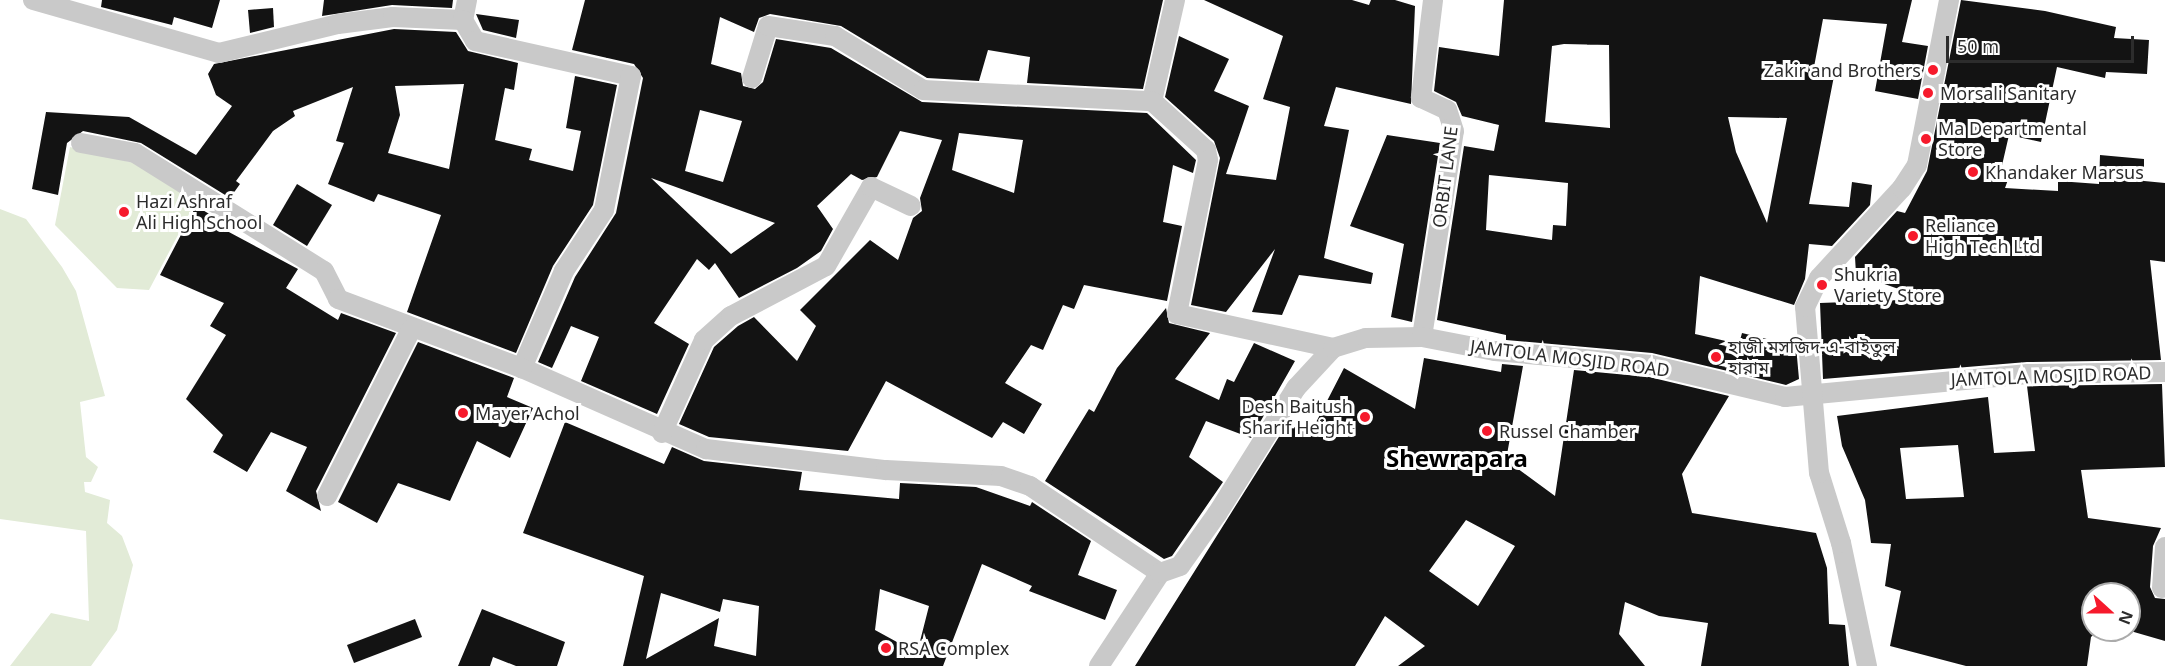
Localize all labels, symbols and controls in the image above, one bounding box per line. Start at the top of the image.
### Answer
scale bar [1949,24,2136,62]
text: 50 m [1957,34,1999,58]
place label: Zakir and Brothers [1764,59,1921,81]
marker: Zakir and Brothers [1926,63,1940,77]
place label: Morsali Sanitary [1940,82,2076,104]
marker: Morsali Sanitary [1921,86,1935,100]
place label: Ma Departmental Store [1938,118,2087,160]
street label: ORBIT LANE [1428,125,1462,229]
marker: Ma Departmental Store [1919,132,1933,146]
place label: Khandaker Marsus [1985,161,2144,183]
marker: Khandaker Marsus [1966,165,1980,179]
place label: Hazi Ashraf Ali High School [136,191,262,234]
marker: Hazi Ashraf Ali High School [117,205,131,219]
place label: Reliance High Tech Ltd [1925,215,2040,258]
marker: Reliance High Tech Ltd [1906,229,1920,243]
place label: Shukria Variety Store [1834,264,1942,306]
marker: Shukria Variety Store [1815,278,1829,292]
street label: JAMTOLA MOSJID ROAD [1469,335,1671,381]
place label: হাজী মসজিদ-এ-বাইতুল হারাম [1728,336,1896,378]
marker: হাজী মসজিদ-এ-বাইতুল হারাম [1709,350,1723,364]
street label: JAMTOLA MOSJID ROAD [1950,362,2152,390]
place label: Desh Baitush Sharif Height [1241,396,1353,438]
place label: Mayer Achol [475,402,580,424]
marker: Mayer Achol [456,406,470,420]
marker: Desh Baitush Sharif Height [1358,410,1372,424]
place label: Russel Chamber [1499,420,1636,442]
marker: Russel Chamber [1480,424,1494,438]
district label: Shewrapara [1386,444,1528,472]
north arrow [2081,582,2141,642]
text: N [2113,608,2139,628]
place label: RSA Complex [898,637,1009,659]
marker: RSA Complex [879,641,893,655]

